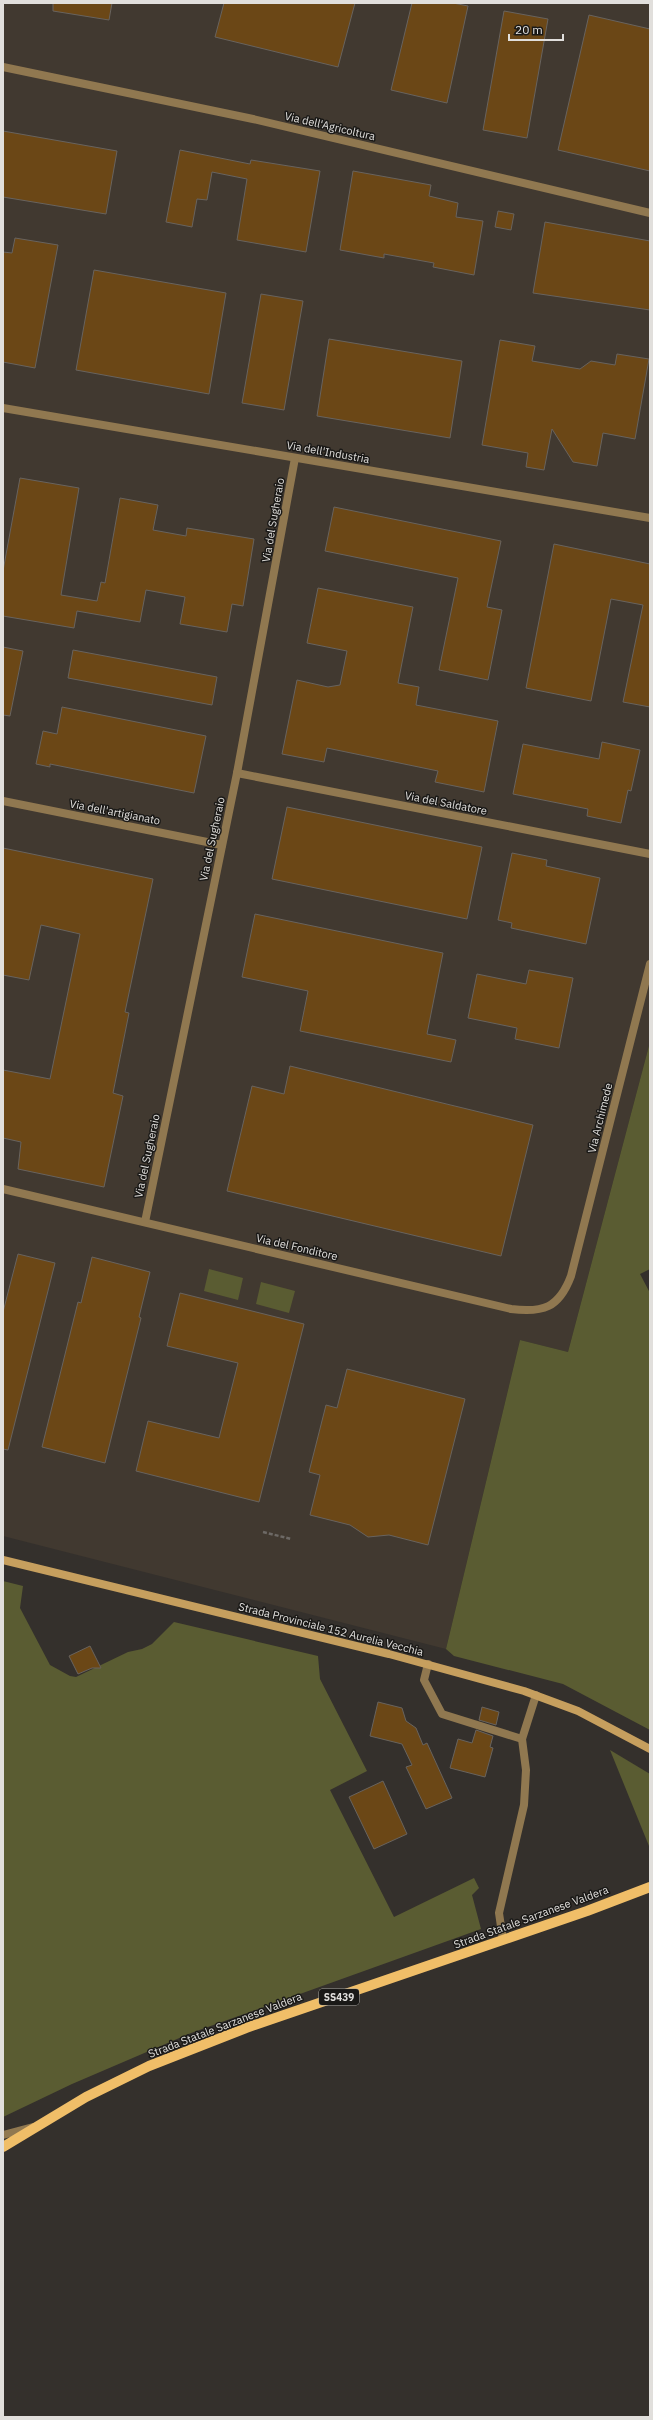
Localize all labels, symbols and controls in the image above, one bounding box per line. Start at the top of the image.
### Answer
scale bar [509,16,563,42]
text: 20 m [515,22,543,37]
street label: Via dell'Agricoltura [283,109,377,143]
street label: Via dell'Industria [285,438,371,466]
street label: Via del Sugheraio [259,477,287,563]
street label: Via del Saldatore [404,788,488,818]
street label: Via dell'artigianato [68,796,162,828]
street label: Via del Sugheraio [196,796,228,882]
street label: Via Archimede [585,1082,615,1154]
street label: Via del Sugheraio [131,1113,163,1199]
street label: Via del Fonditore [255,1231,339,1263]
street label: Strada Provinciale 152 Aurelia Vecchia [237,1599,425,1659]
street label: Strada Statale Sarzanese Valdera [452,1882,610,1952]
street label: Strada Statale Sarzanese Valdera [146,1989,304,2061]
road number: SS439 [319,1989,359,2005]

